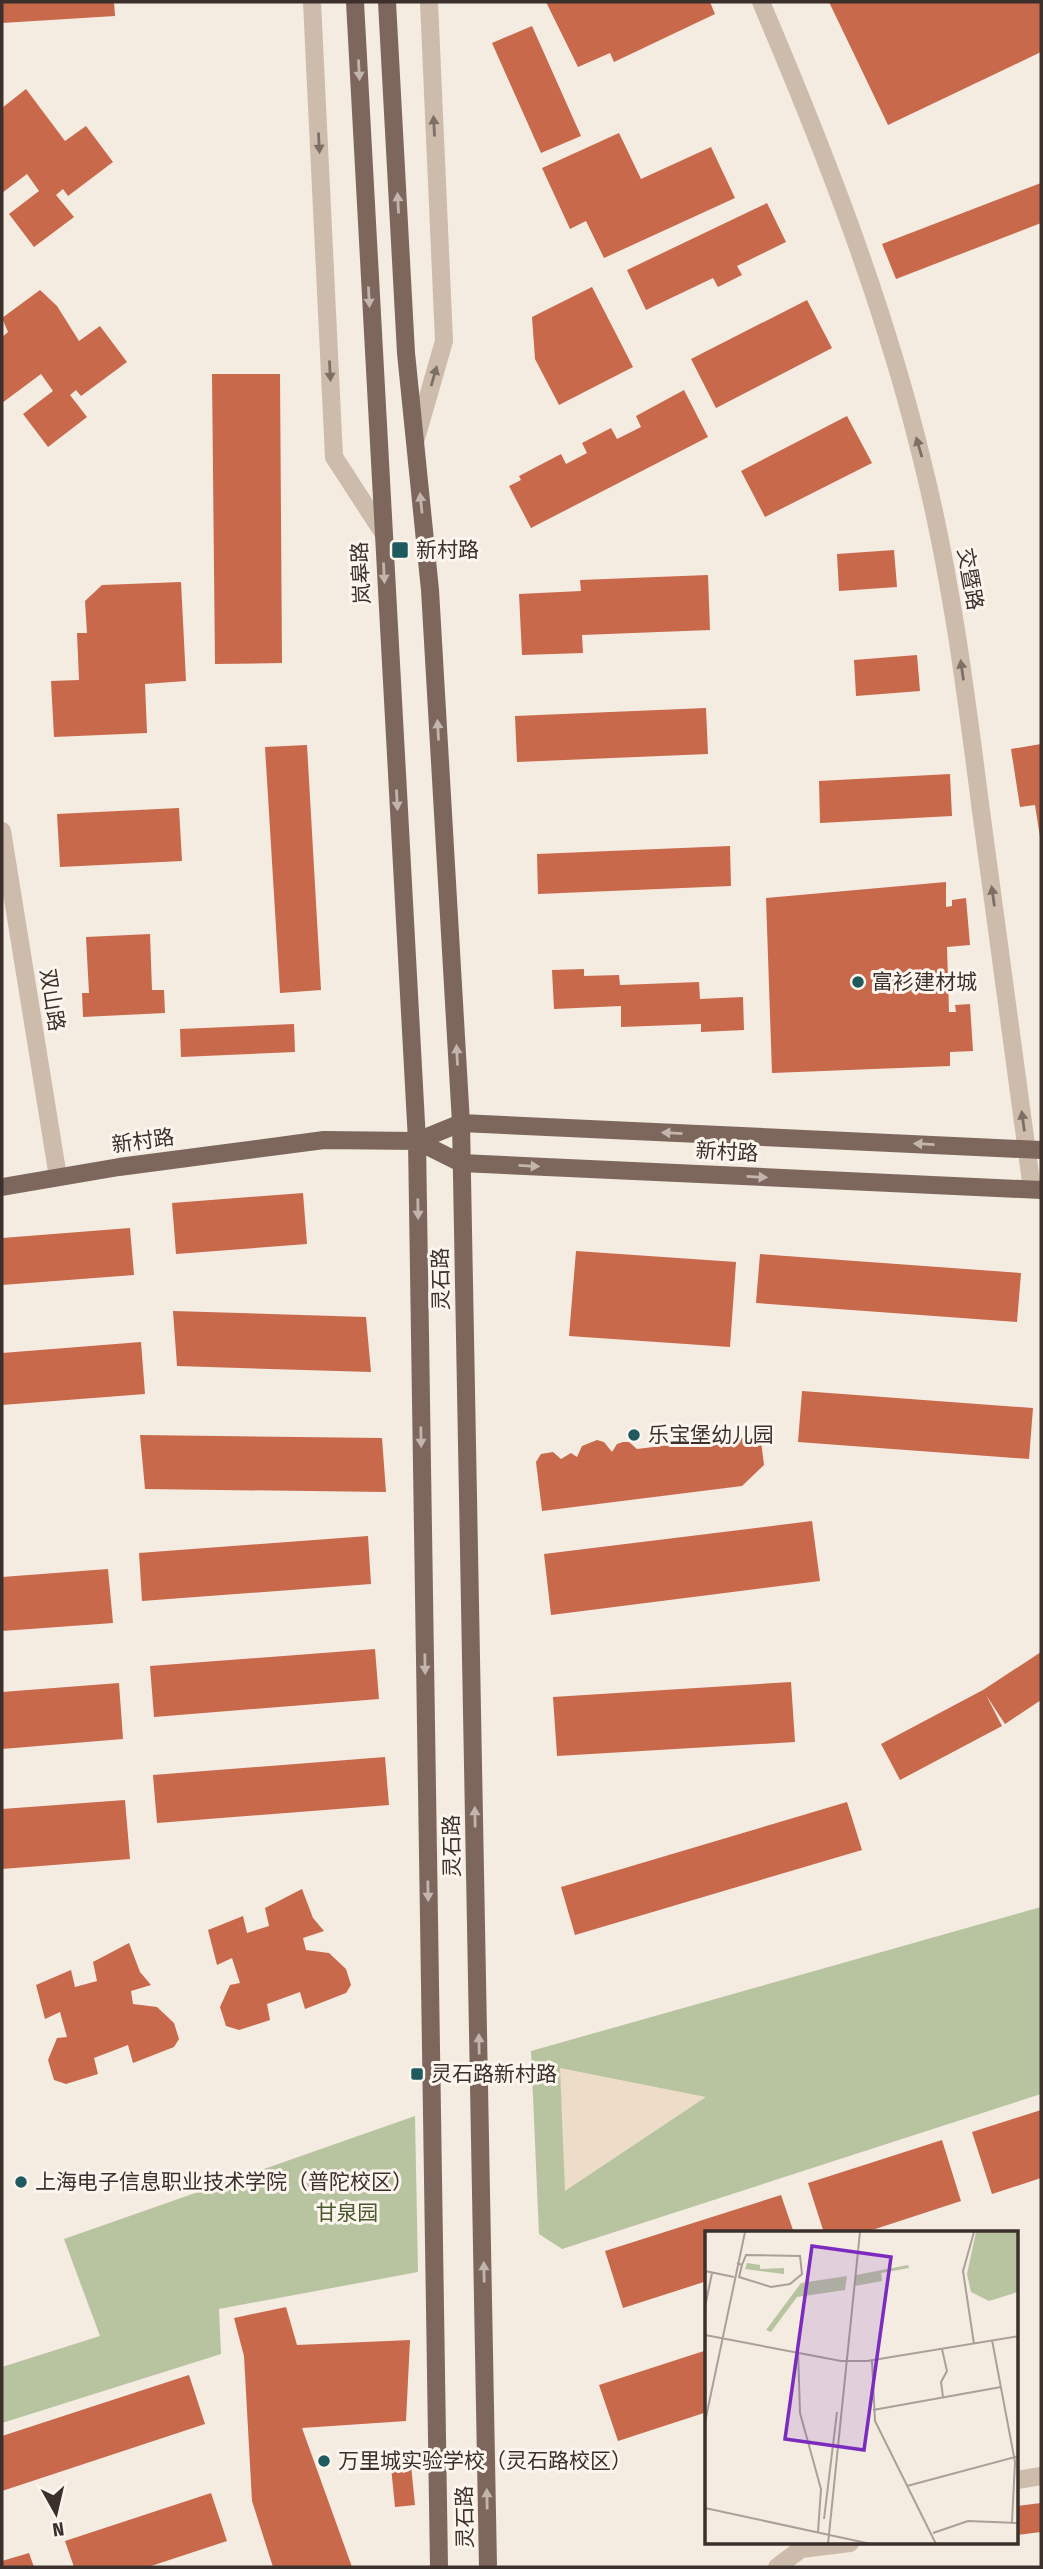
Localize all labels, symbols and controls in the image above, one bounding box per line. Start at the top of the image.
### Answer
one-way arrow [353,59,364,81]
one-way arrow [429,114,440,136]
one-way arrow [314,133,325,155]
one-way arrow [392,192,403,214]
one-way arrow [364,286,375,308]
one-way arrow [325,360,336,382]
one-way arrow [429,365,439,386]
one-way arrow [913,436,924,458]
one-way arrow [416,492,427,514]
place label: 新村路 [416,537,479,563]
marker: 新村路 [390,540,410,560]
street label: 岚皋路 [346,541,376,605]
street label: 交暨路 [952,546,988,612]
one-way arrow [379,562,390,584]
one-way arrow [957,659,968,681]
one-way arrow [433,719,444,741]
one-way arrow [392,790,403,812]
one-way arrow [987,885,998,907]
street label: 双山路 [34,967,70,1033]
place label: 富衫建材城 [872,969,977,995]
marker: 富衫建材城 [850,974,866,990]
one-way arrow [451,1044,462,1066]
one-way arrow [1017,1110,1028,1132]
street label: 新村路 [110,1124,176,1158]
one-way arrow [661,1127,683,1138]
street label: 新村路 [695,1137,759,1167]
one-way arrow [913,1139,935,1150]
one-way arrow [519,1161,541,1172]
one-way arrow [746,1171,768,1182]
one-way arrow [412,1198,423,1220]
street label: 灵石路 [427,1247,455,1311]
place label: 乐宝堡幼儿园 [648,1422,774,1448]
one-way arrow [415,1426,427,1448]
marker: 乐宝堡幼儿园 [626,1427,642,1443]
one-way arrow [419,1653,431,1675]
one-way arrow [469,1805,480,1827]
street label: 灵石路 [438,1814,466,1878]
one-way arrow [422,1881,434,1903]
one-way arrow [473,2033,485,2055]
place label: 灵石路新村路 [431,2061,557,2087]
marker: 灵石路新村路 [409,2066,425,2082]
place label: 上海电子信息职业技术学院（普陀校区） [35,2169,413,2195]
marker: 上海电子信息职业技术学院（普陀校区） [13,2174,29,2190]
park label: 甘泉园 [316,2200,379,2226]
inset map [705,2231,1018,2544]
one-way arrow [478,2260,490,2282]
place label: 万里城实验学校（灵石路校区） [338,2448,632,2474]
marker: 万里城实验学校（灵石路校区） [316,2453,332,2469]
north arrow [21,2478,91,2548]
street label: 灵石路 [451,2485,479,2549]
one-way arrow [481,2488,493,2510]
text: N [51,2517,66,2542]

